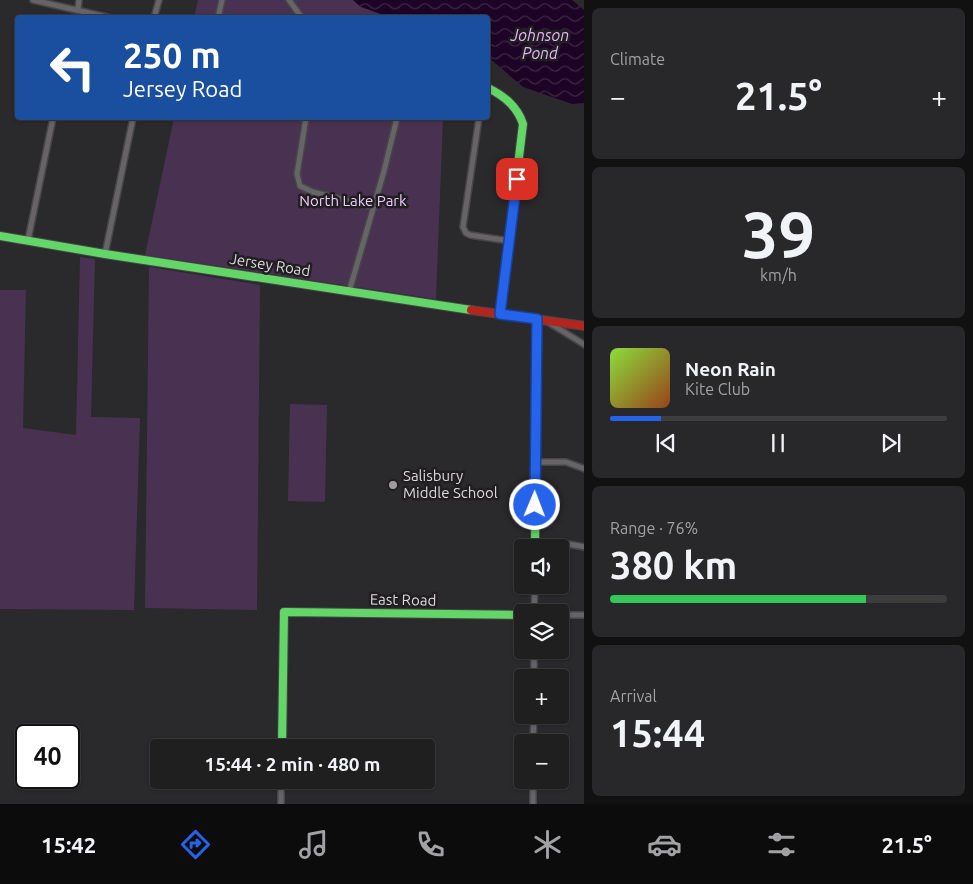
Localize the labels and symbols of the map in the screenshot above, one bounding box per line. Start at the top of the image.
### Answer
water label: Johnson Pond [510,26,569,62]
pin [496,158,538,200]
park label: North Lake Park [299,192,407,209]
street label: Jersey Road [229,250,312,279]
place label: Salisbury Middle School [403,467,498,501]
position arrow [508,478,560,530]
marker: Salisbury Middle School [387,479,399,491]
street label: East Road [370,590,436,609]
speed limit sign: 40 [15,724,80,789]

